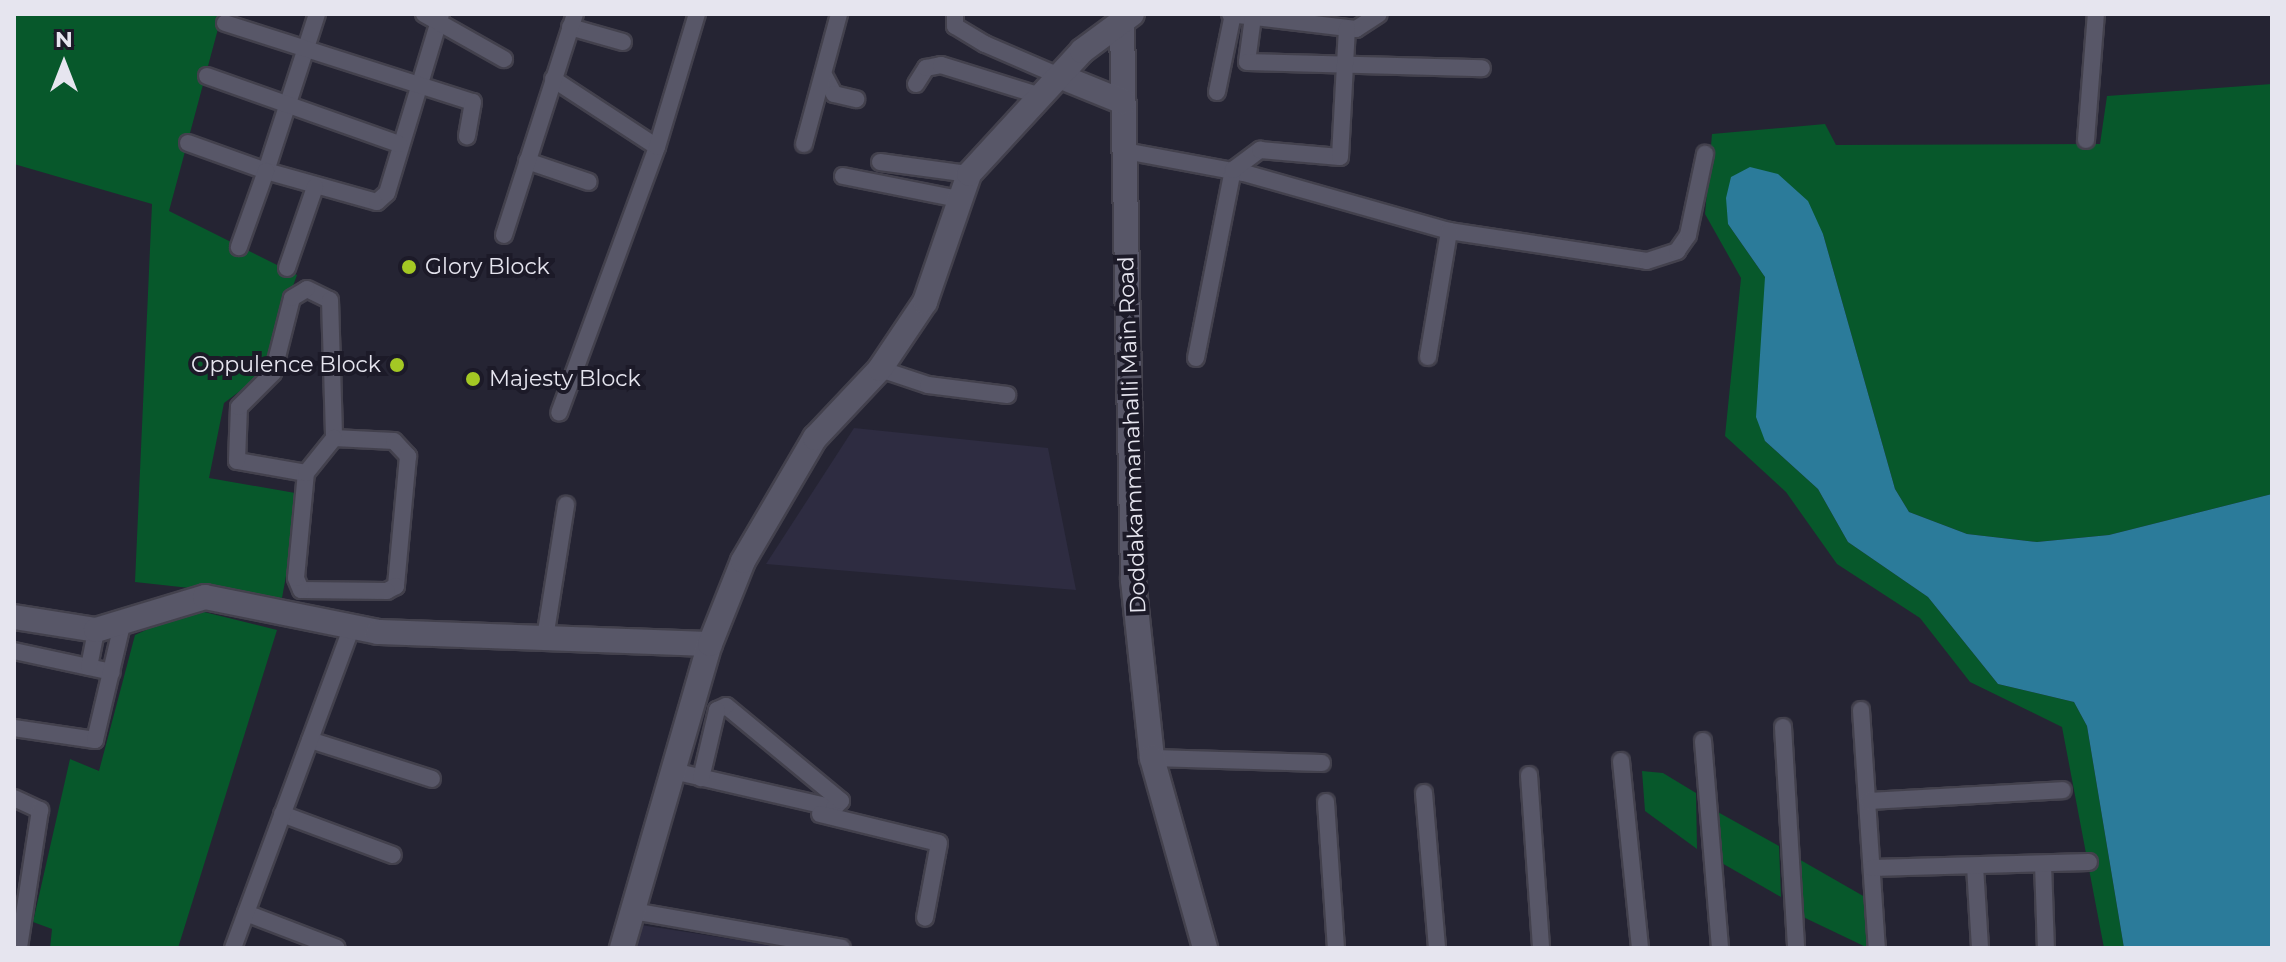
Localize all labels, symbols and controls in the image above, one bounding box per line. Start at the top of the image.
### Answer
north arrow [24,24,104,104]
text: N [55,26,73,53]
place label: Glory Block [425,254,550,280]
street label: Doddakammanahalli Main Road [1113,256,1151,614]
marker: Glory Block [400,258,418,276]
place label: Oppulence Block [191,352,381,378]
marker: Oppulence Block [388,356,406,374]
place label: Majesty Block [489,366,641,392]
marker: Majesty Block [464,370,482,388]

